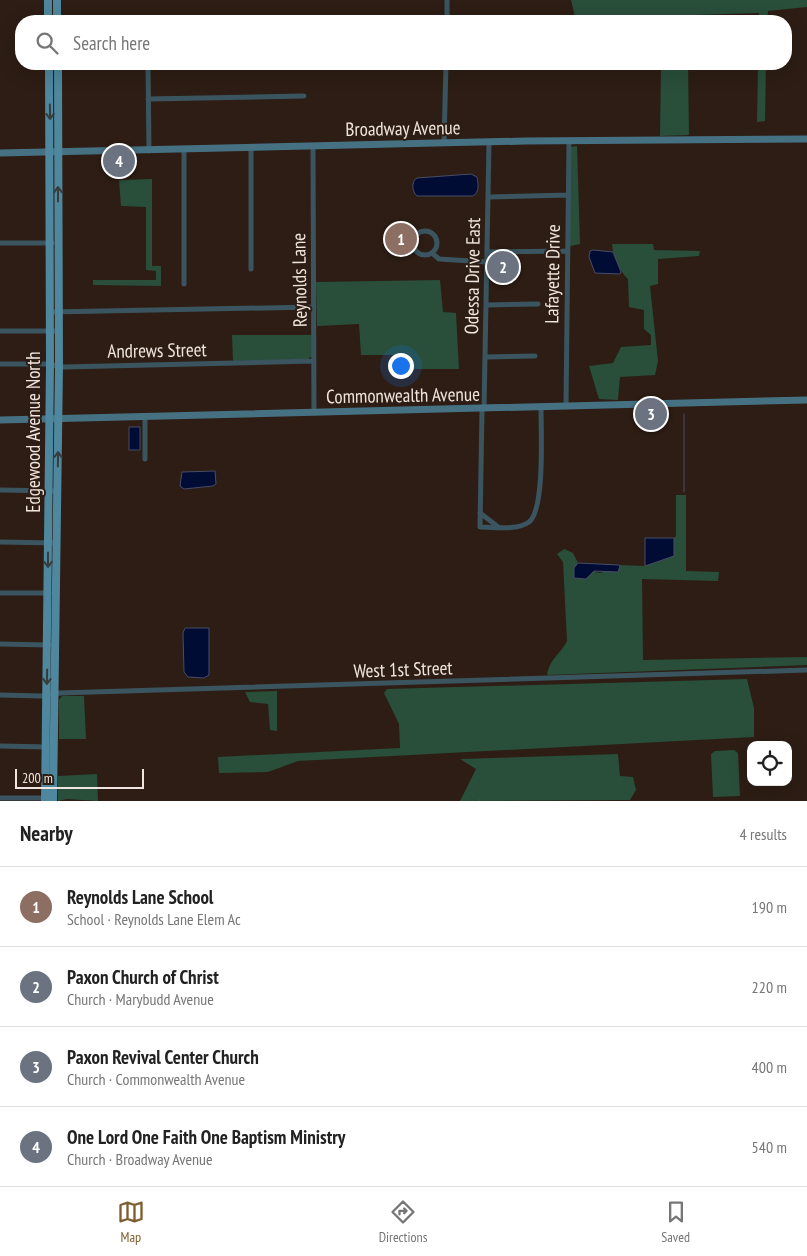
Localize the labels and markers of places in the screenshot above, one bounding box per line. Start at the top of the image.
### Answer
pin: 4 [103,142,135,180]
pin: 1 [385,220,417,258]
pin: 2 [487,248,519,286]
pin: 3 [635,395,667,433]

